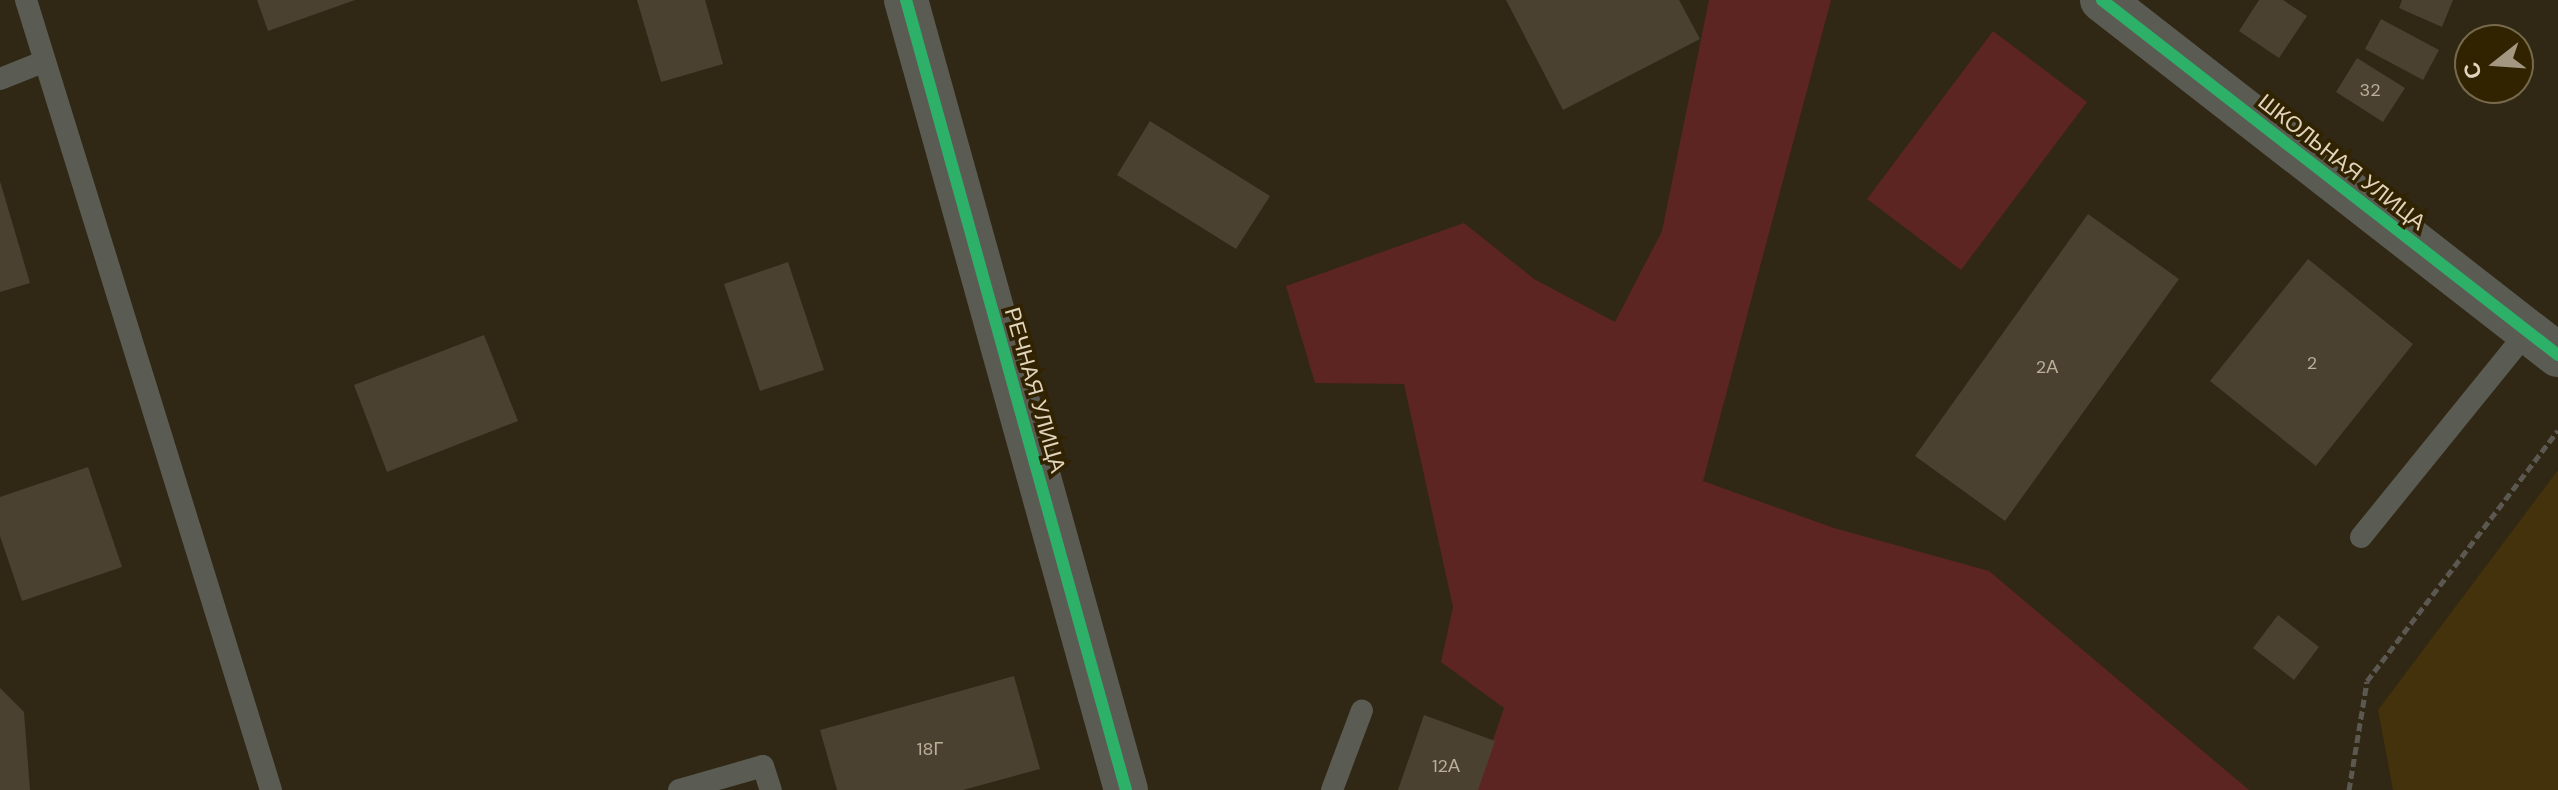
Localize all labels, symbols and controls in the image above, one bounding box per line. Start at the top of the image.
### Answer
north arrow [2454,24,2534,104]
text: С [2456,59,2489,82]
house number: 32 [2359,79,2381,101]
street label: ШКОЛЬНАЯ УЛИЦА [2253,88,2431,236]
street label: РЕЧНАЯ УЛИЦА [999,304,1071,476]
house number: 2 [2307,352,2317,374]
house number: 2А [2036,356,2058,378]
house number: 18Г [917,738,943,760]
house number: 12А [1432,755,1460,777]

